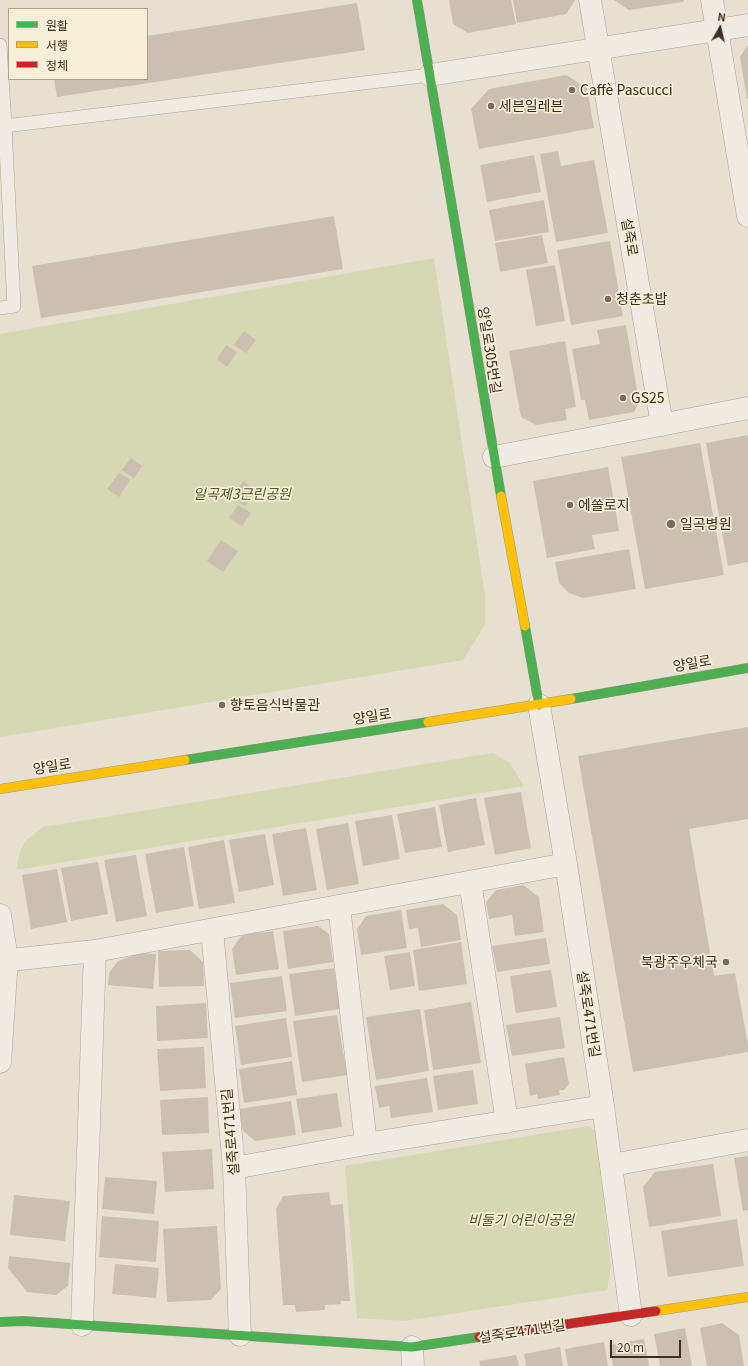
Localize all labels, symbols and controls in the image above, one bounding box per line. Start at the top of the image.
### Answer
legend [8,8,148,80]
north arrow [700,8,740,48]
text: N [716,8,727,25]
text: 원활 [46,16,68,33]
text: 서행 [46,36,68,53]
text: 정체 [46,56,68,73]
place label: Caffè Pascucci [580,82,672,98]
marker: Caffè Pascucci [567,85,577,95]
place label: 세븐일레븐 [499,98,563,114]
marker: 세븐일레븐 [486,101,496,111]
street label: 설죽로 [618,217,642,257]
place label: 청춘초밥 [616,291,668,307]
marker: 청춘초밥 [603,294,613,304]
street label: 양일로305번길 [475,305,505,395]
place label: GS25 [631,390,665,406]
marker: GS25 [618,393,628,403]
park label: 일곡제3근린공원 [193,486,291,502]
place label: 에쏠로지 [578,497,630,513]
marker: 에쏠로지 [565,500,575,510]
place label: 일곡병원 [680,516,732,532]
marker: 일곡병원 [665,518,677,530]
street label: 양일로 [672,651,712,675]
place label: 향토음식박물관 [230,697,320,713]
marker: 향토음식박물관 [217,700,227,710]
street label: 양일로 [352,705,392,727]
street label: 양일로 [32,755,72,777]
place label: 북광주우체국 [641,954,718,970]
marker: 북광주우체국 [721,957,731,967]
street label: 설죽로471번길 [574,969,604,1059]
street label: 설죽로471번길 [218,1088,242,1176]
park label: 비둘기 어린이공원 [468,1212,574,1228]
street label: 설죽로471번길 [477,1316,567,1346]
scale bar [612,1332,683,1358]
text: 20 m [617,1338,644,1355]

